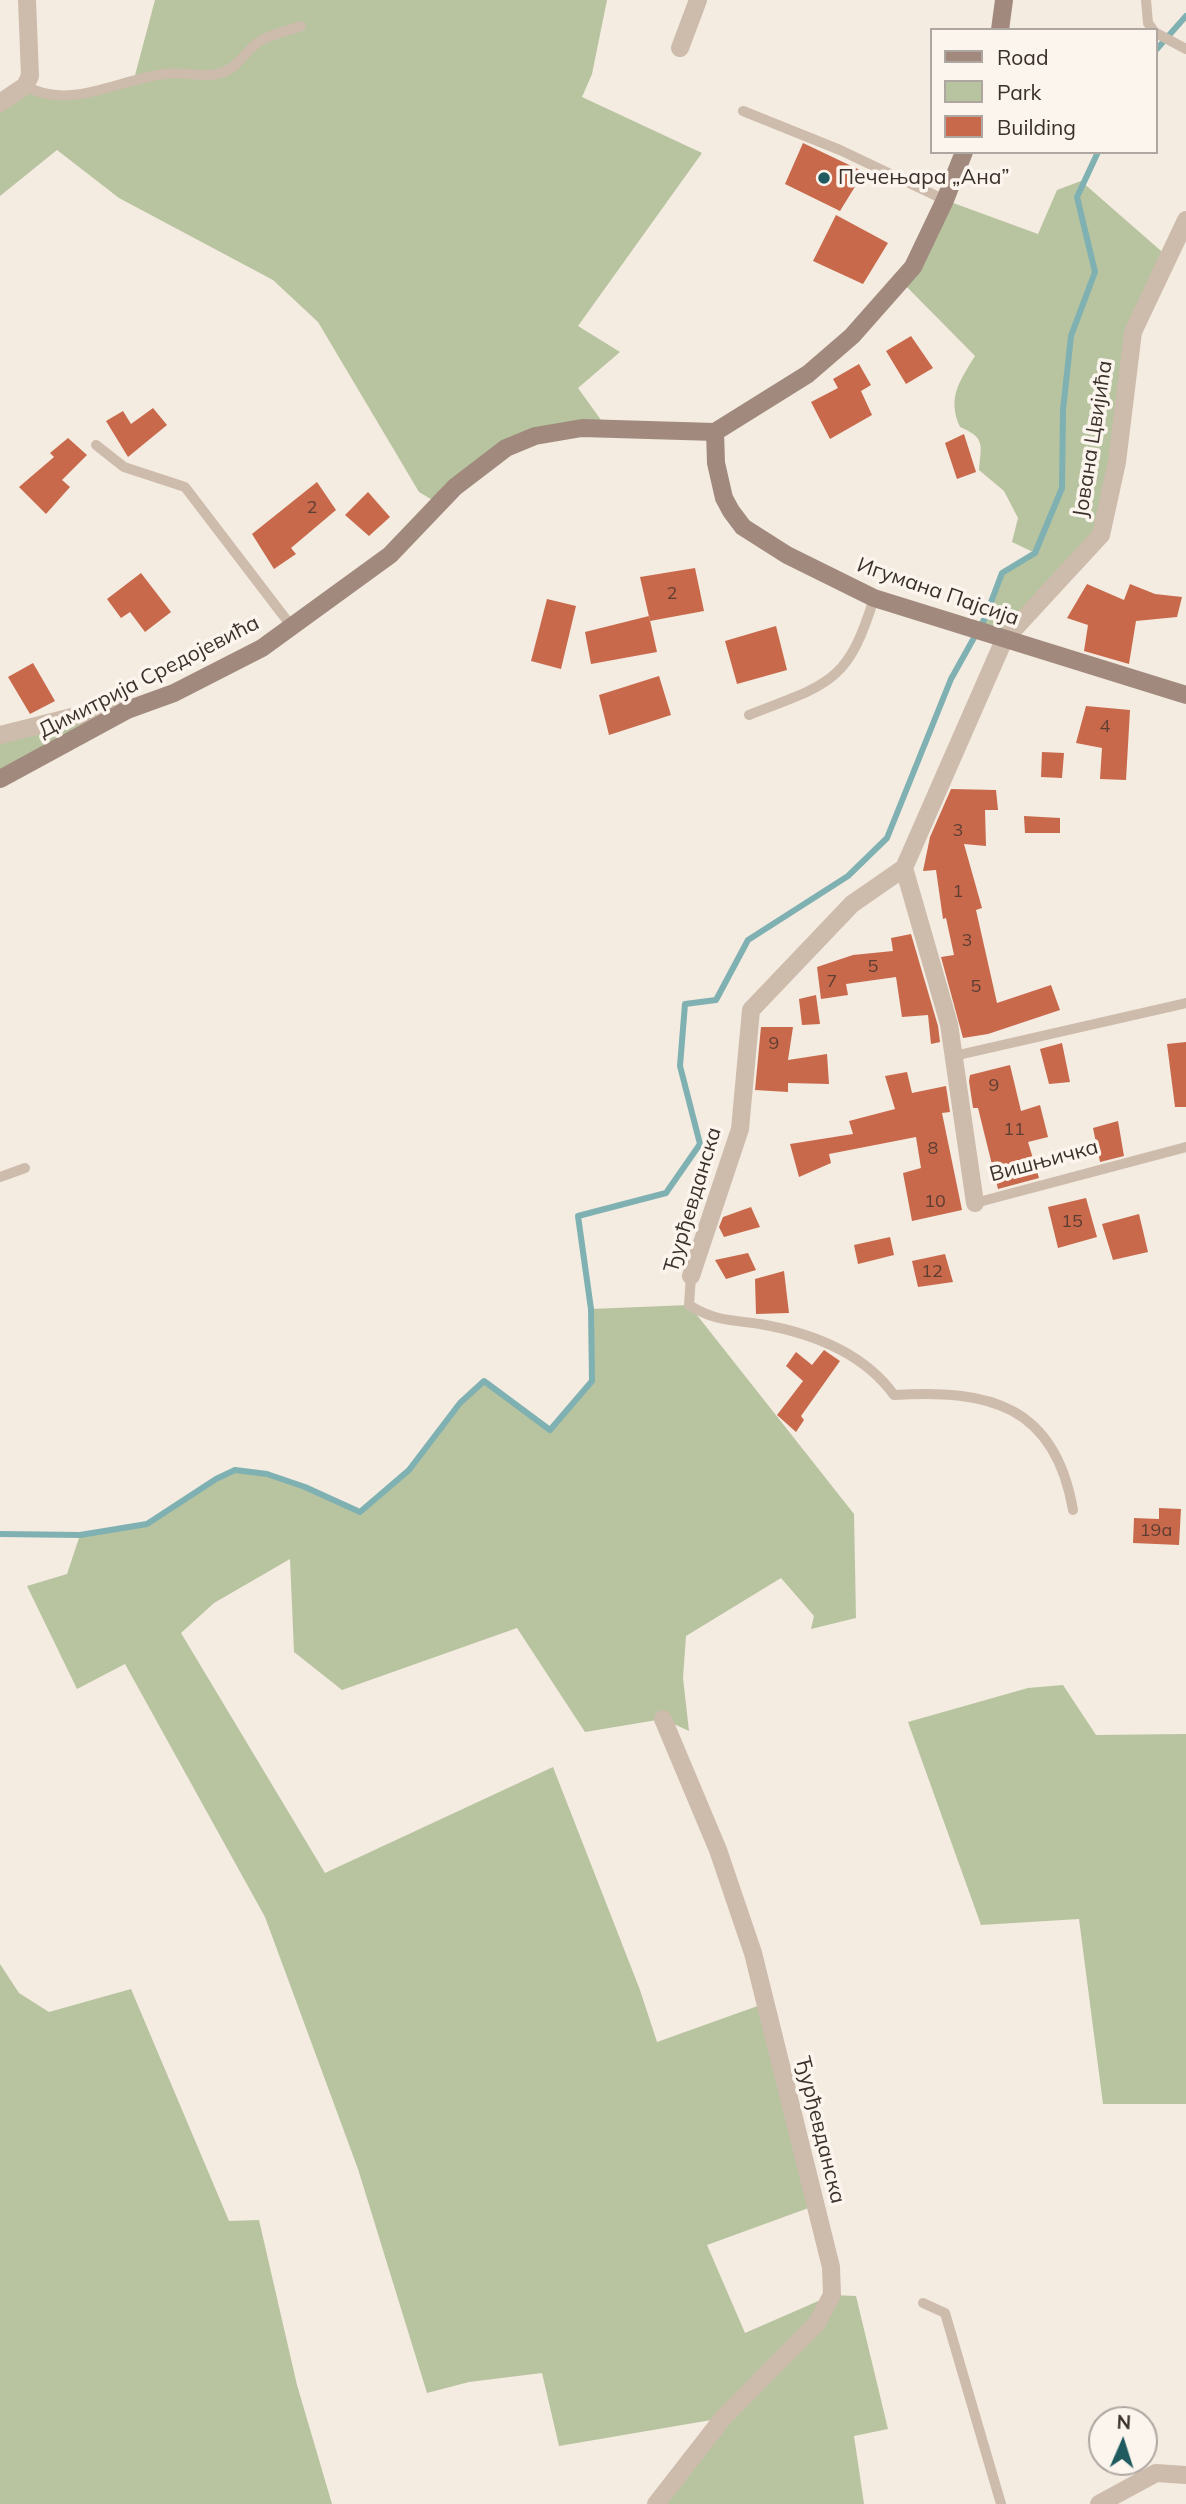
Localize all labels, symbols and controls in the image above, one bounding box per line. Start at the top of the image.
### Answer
legend [930,28,1158,154]
text: Road [997,44,1048,70]
text: Park [997,79,1041,105]
text: Building [997,114,1076,140]
place label: Печењара „Ана” [838,165,1010,191]
marker: Печењара „Ана” [816,170,832,186]
street label: Јована Цвијића [1068,359,1118,519]
house number: 2 [307,497,317,519]
street label: Игумана Пајсија [854,553,1022,631]
house number: 2 [667,583,677,605]
street label: Димитрија Средојевића [34,610,264,744]
house number: 4 [1100,716,1110,738]
house number: 3 [953,820,963,842]
house number: 1 [953,881,963,903]
house number: 3 [962,930,972,952]
house number: 5 [868,956,878,978]
house number: 7 [827,971,837,993]
house number: 5 [971,976,981,998]
house number: 9 [769,1033,779,1055]
house number: 9 [989,1075,999,1097]
house number: 11 [1003,1119,1025,1141]
street label: Ђурђевданска [659,1124,727,1276]
street label: Вишњичка [987,1134,1101,1188]
house number: 8 [928,1138,938,1160]
house number: 10 [924,1191,946,1213]
house number: 15 [1061,1211,1083,1233]
house number: 12 [921,1261,943,1283]
house number: 19a [1140,1520,1172,1542]
street label: Ђурђевданска [790,2054,850,2206]
north arrow [1088,2406,1158,2476]
text: N [1116,2410,1132,2434]

